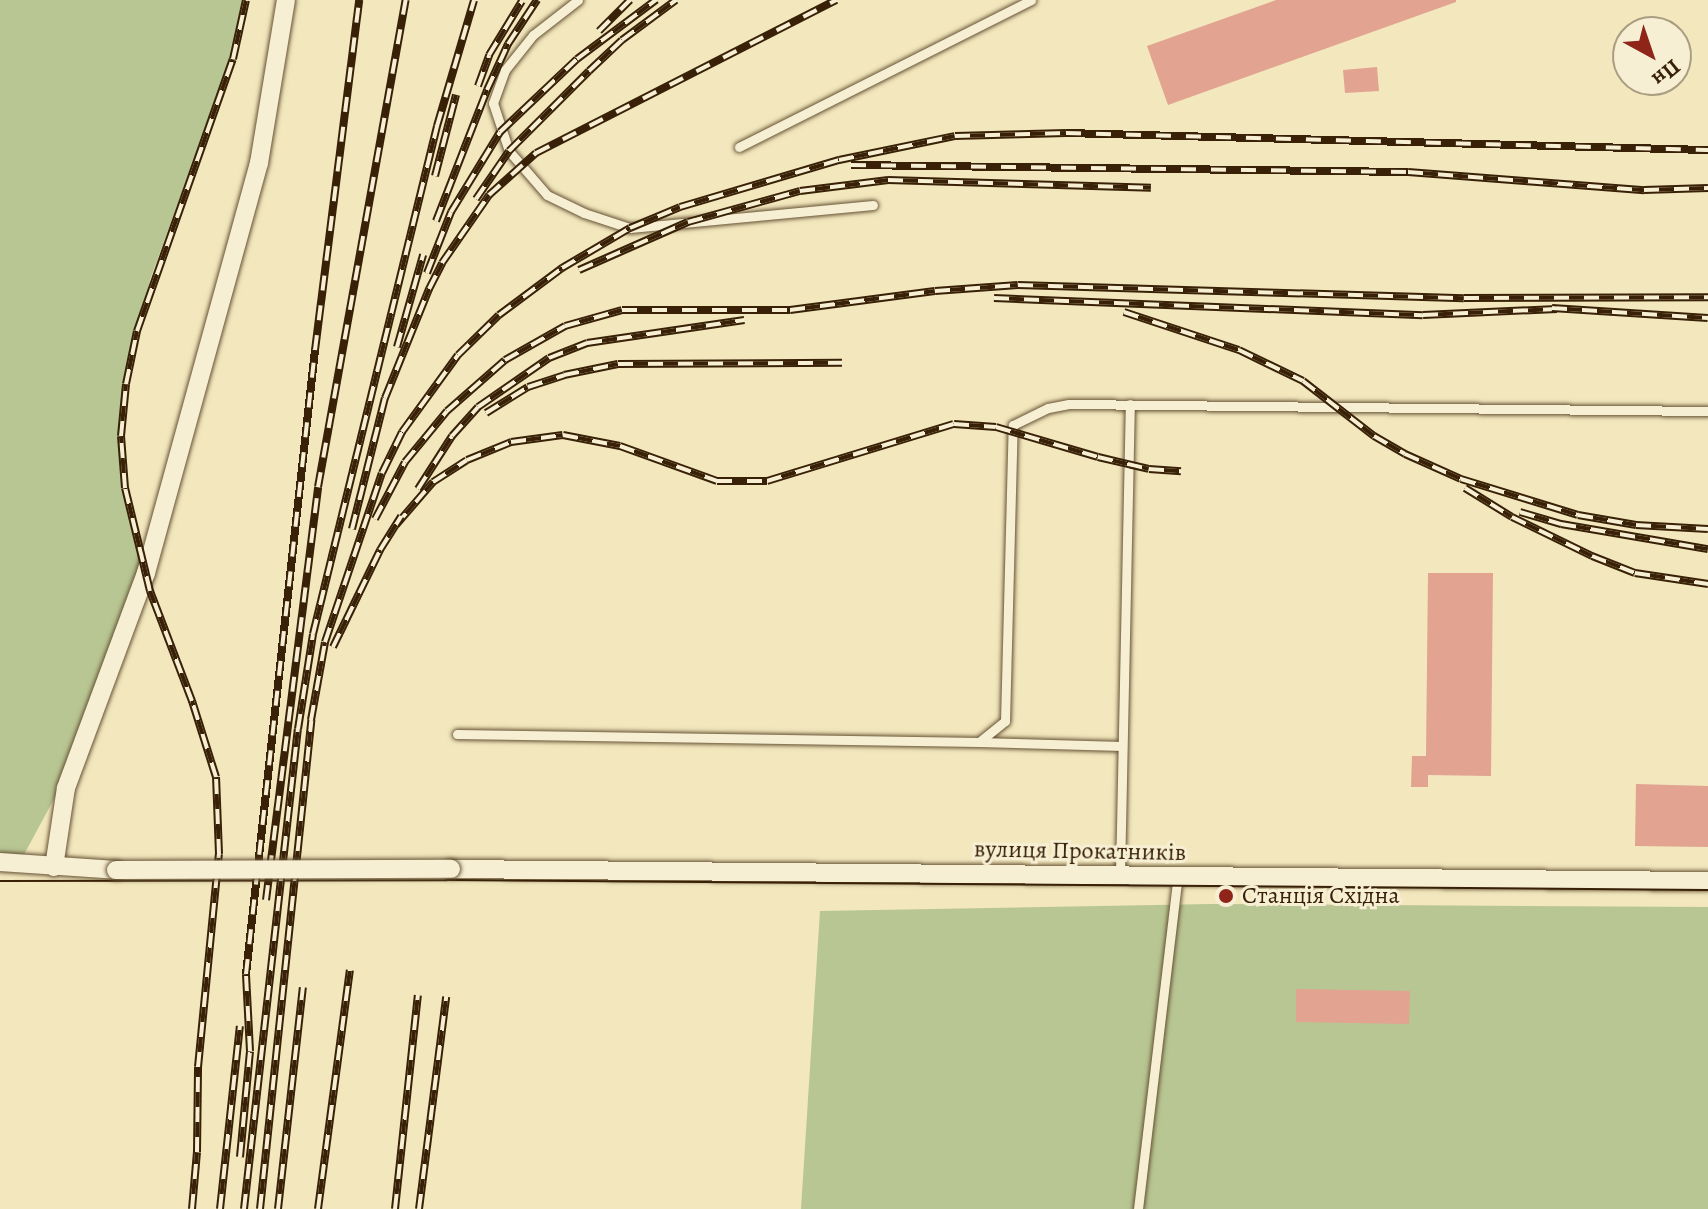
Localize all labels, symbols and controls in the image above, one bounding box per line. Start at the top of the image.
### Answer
north arrow [1612,16,1692,96]
text: Пн [1645,52,1687,94]
street label: вулиця Прокатників [974,835,1186,867]
place label: Станція Східна [1242,882,1400,910]
marker: Станція Східна [1217,887,1235,905]

